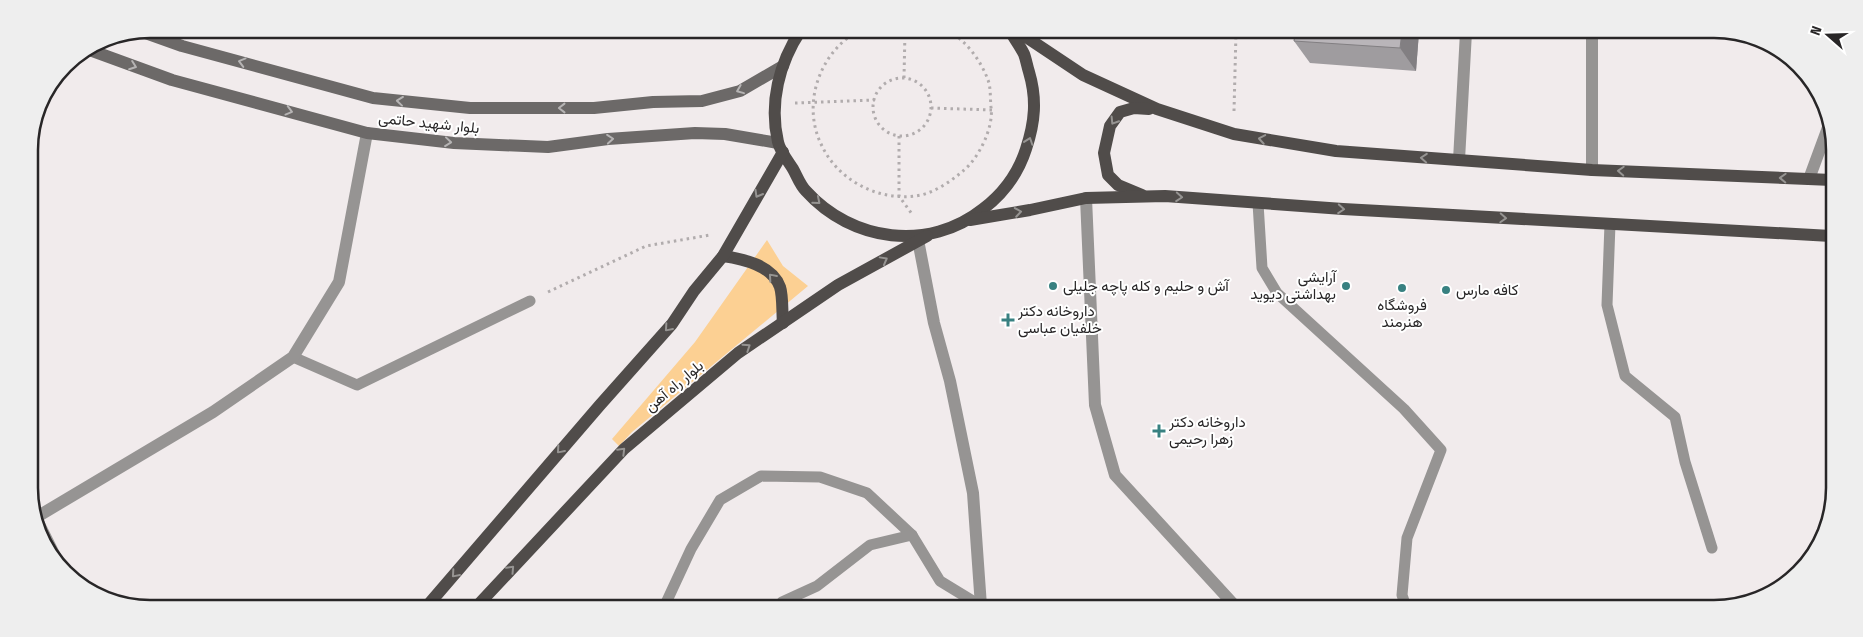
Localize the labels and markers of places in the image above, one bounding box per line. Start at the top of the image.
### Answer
place label: آرایشی بهداشتی دیوید [1250,268,1338,304]
place label: آش و حلیم و کله پاچه جلیلی [1063,277,1230,296]
marker: آش و حلیم و کله پاچه جلیلی [1047,280,1059,292]
marker: آرایشی بهداشتی دیوید [1340,280,1352,292]
place label: کافه مارس [1456,281,1519,300]
marker: فروشگاه هنرمند [1396,282,1408,294]
marker: کافه مارس [1440,284,1452,296]
place label: فروشگاه هنرمند [1377,296,1427,331]
place label: داروخانه دکتر خلفیان عباسی [1017,302,1102,338]
marker: داروخانه دکتر خلفیان عباسی [1002,314,1014,326]
place label: داروخانه دکتر زهرا رحیمی [1168,413,1246,449]
marker: داروخانه دکتر زهرا رحیمی [1153,425,1165,437]

